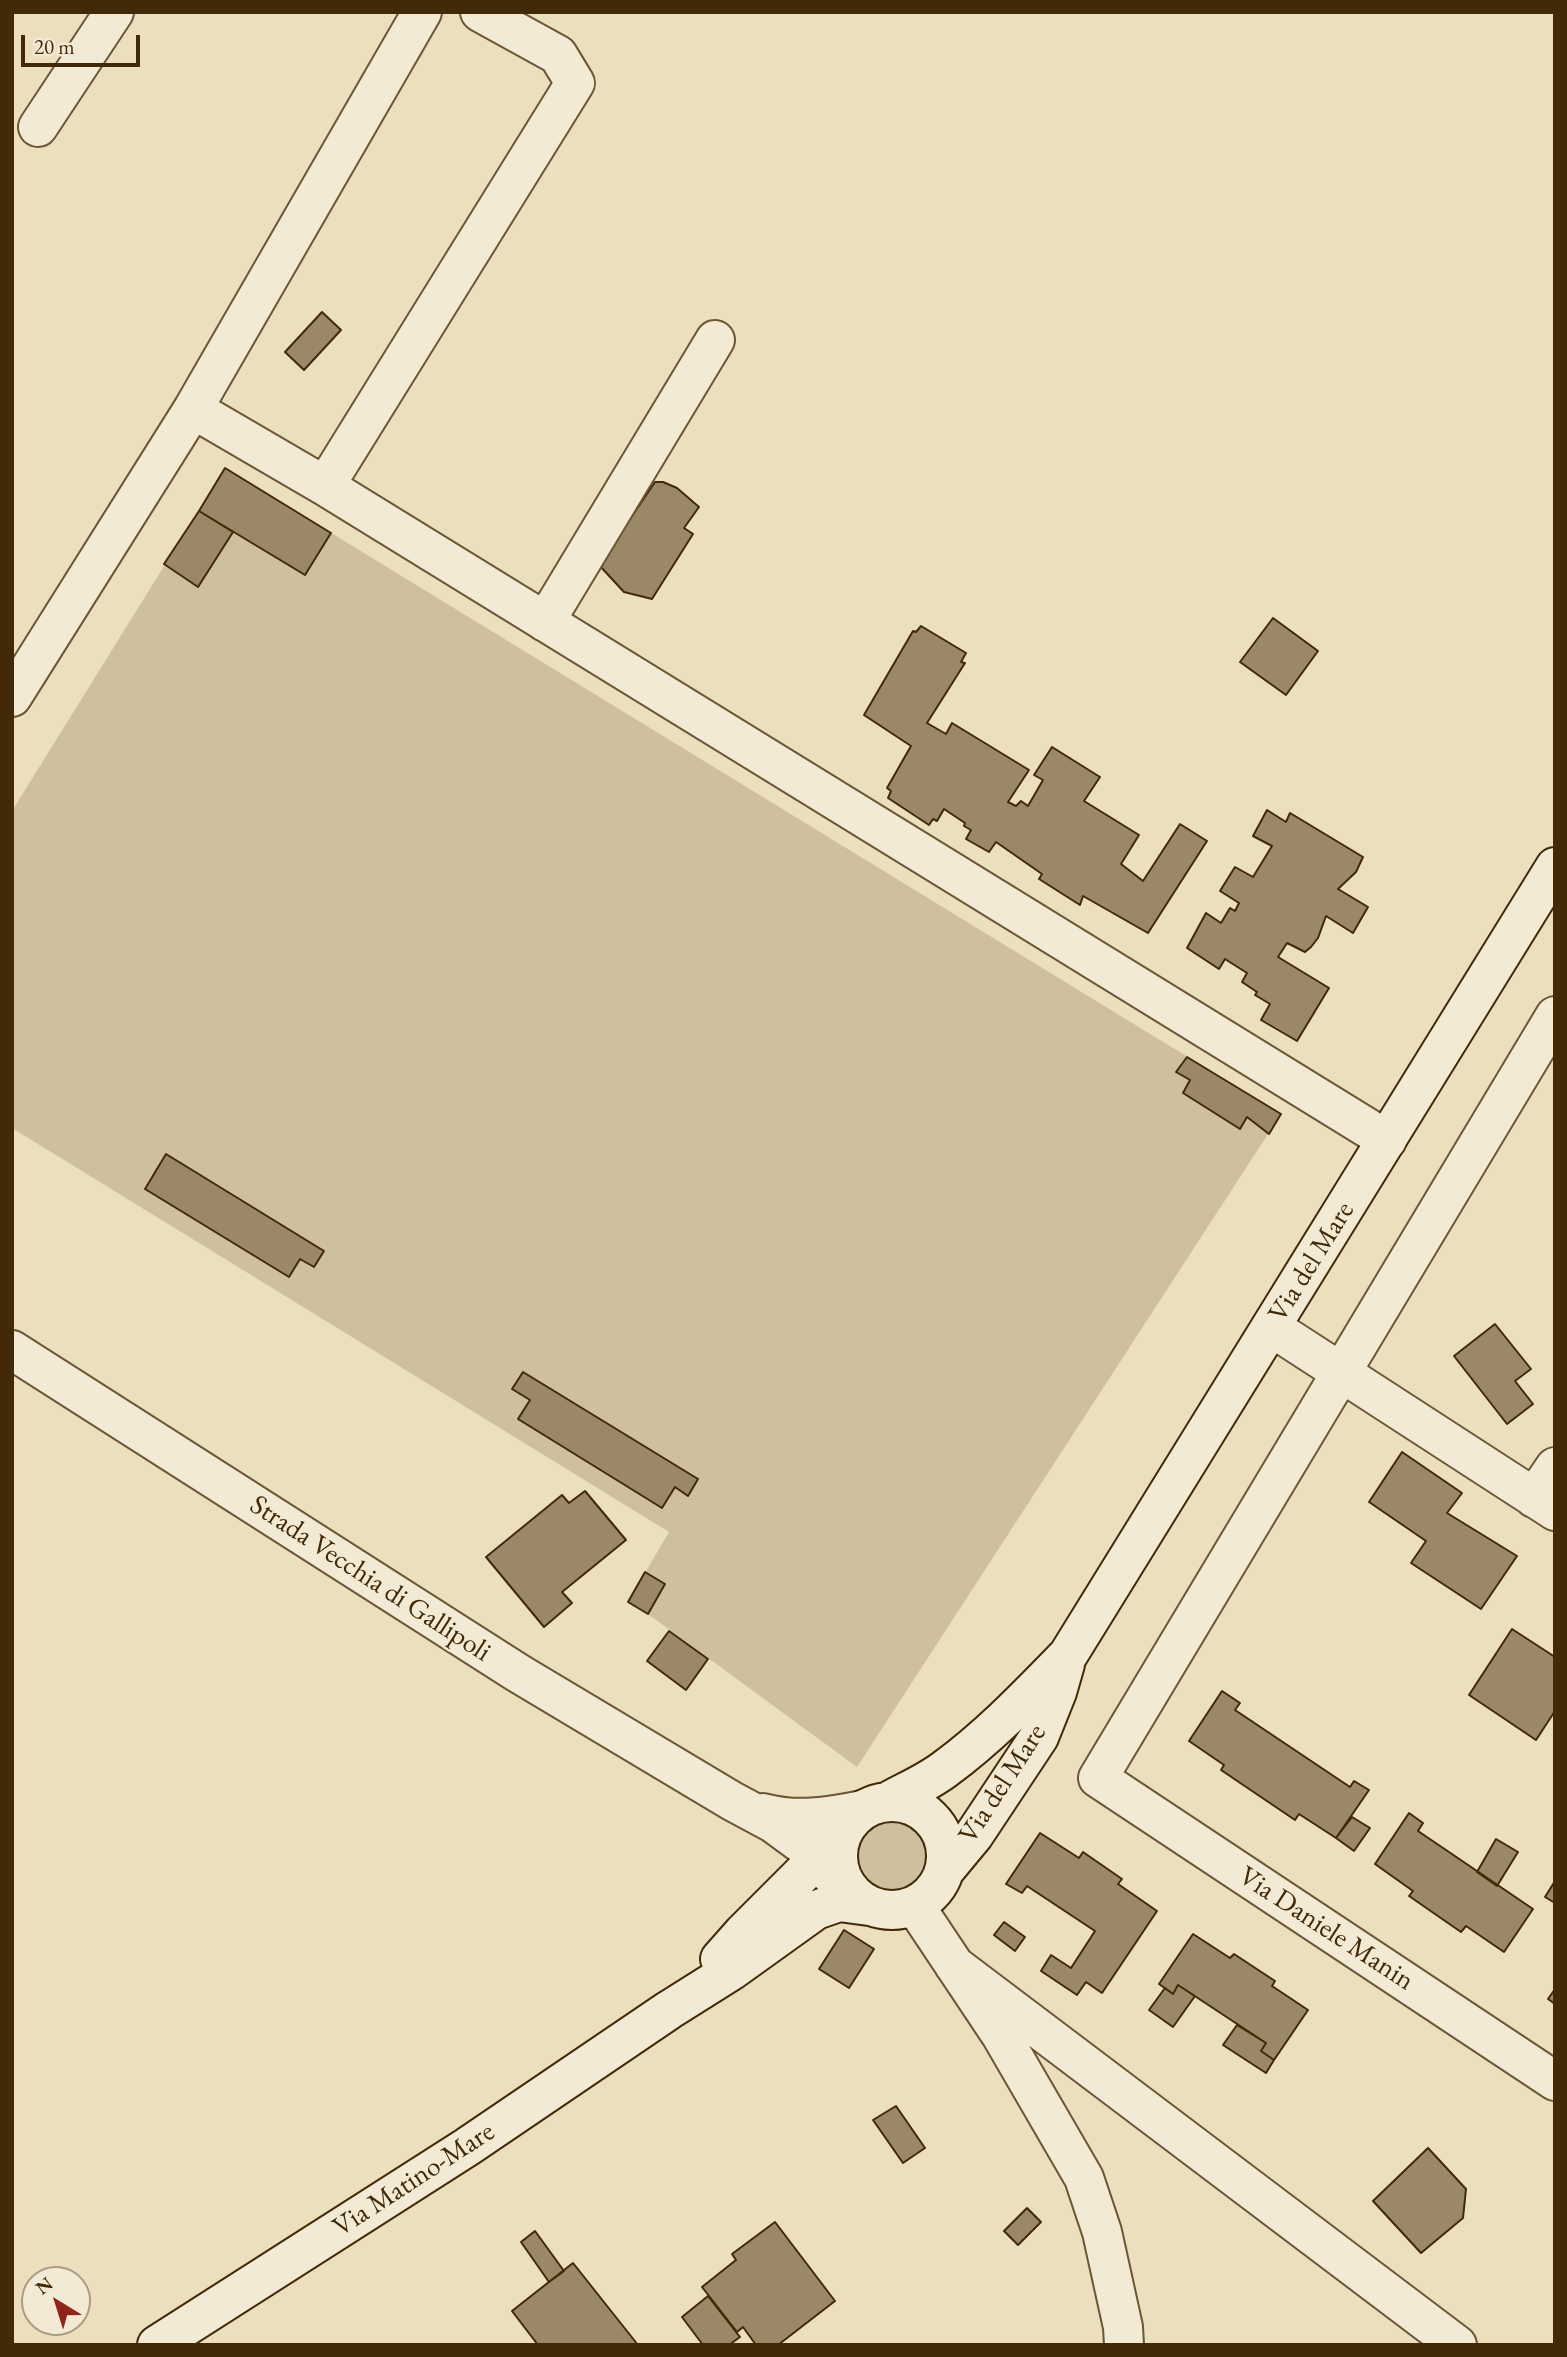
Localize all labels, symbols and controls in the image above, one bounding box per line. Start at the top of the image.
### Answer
scale bar [24,21,144,65]
text: 20 m [34,33,75,60]
street label: Via del Mare [1262,1196,1362,1328]
street label: Strada Vecchia di Gallipoli [243,1489,497,1669]
street label: Via del Mare [952,1718,1054,1850]
street label: Via Daniele Manin [1232,1860,1420,1998]
street label: Via Matino-Mare [327,2115,501,2245]
north arrow [21,2266,91,2336]
text: N [30,2271,58,2300]

